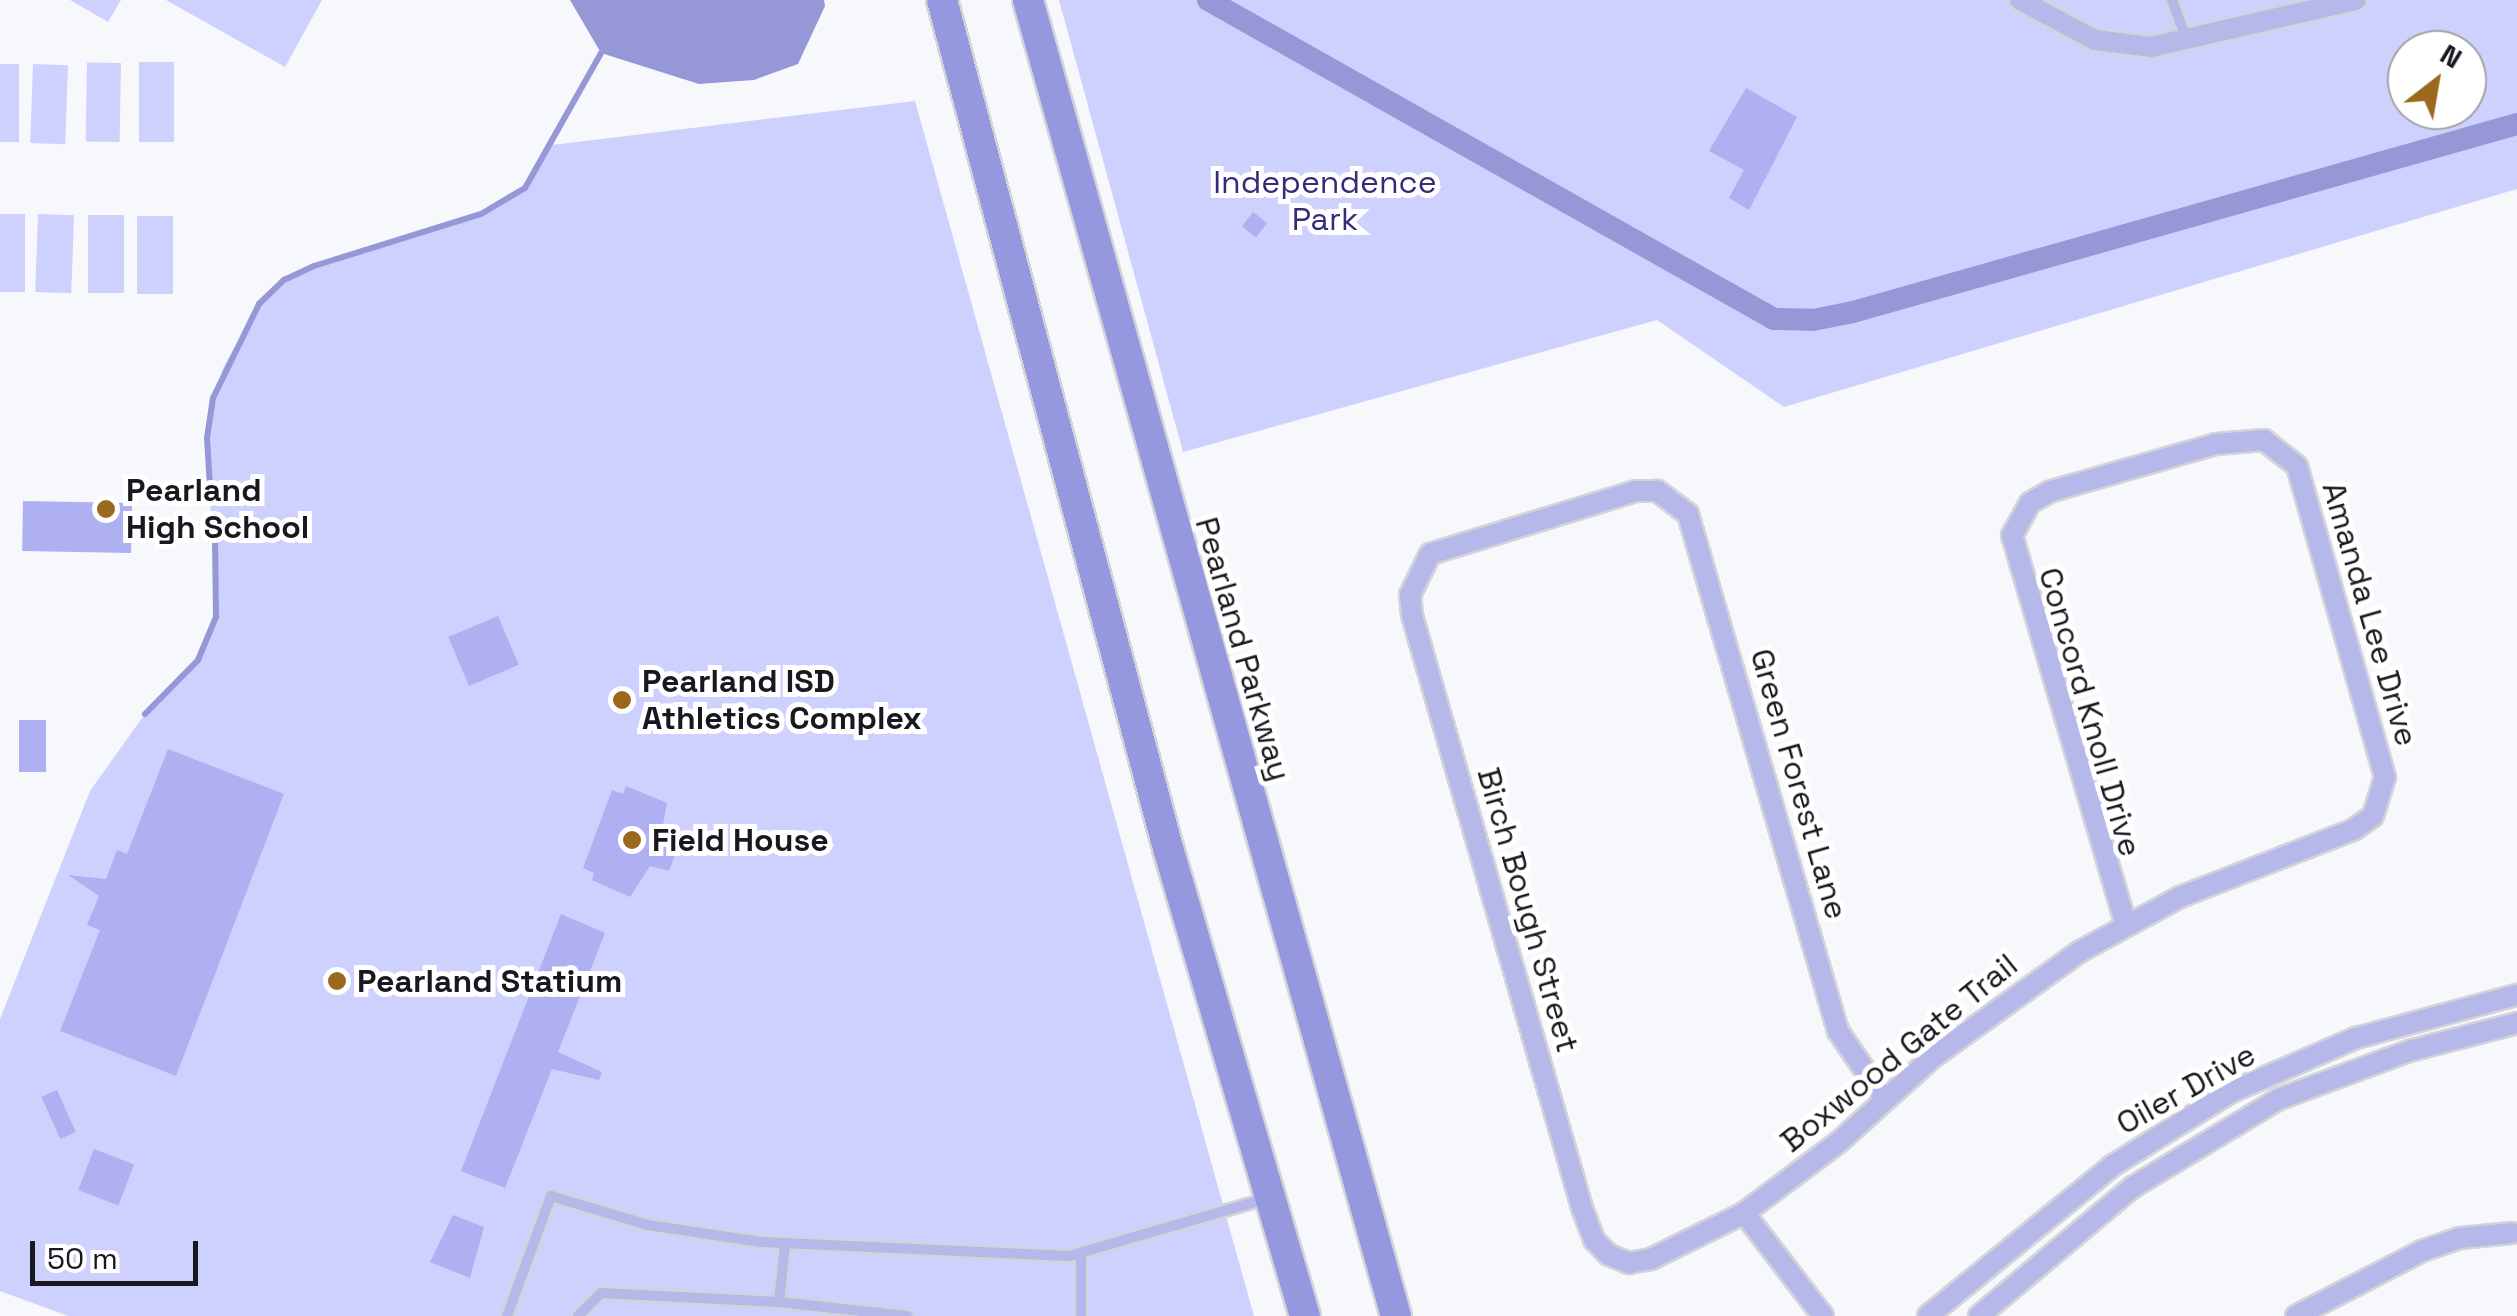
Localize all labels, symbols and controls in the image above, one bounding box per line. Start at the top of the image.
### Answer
north arrow [2387,30,2487,130]
text: N [2434,36,2469,76]
park label: Independence Park [1213,164,1437,239]
place label: Pearland High School [126,472,309,547]
street label: Amanda Lee Drive [2314,477,2426,751]
marker: Pearland High School [95,498,117,520]
street label: Pearland Parkway [1187,513,1299,785]
street label: Concord Knoll Drive [2030,563,2150,861]
street label: Green Forest Lane [1742,644,1856,924]
place label: Pearland ISD Athletics Complex [642,663,922,738]
marker: Pearland ISD Athletics Complex [611,689,633,711]
street label: Birch Bough Street [1469,763,1587,1057]
place label: Field House [652,821,829,859]
marker: Field House [621,829,643,851]
street label: Boxwood Gate Trail [1773,945,2025,1161]
place label: Pearland Statium [357,962,622,1000]
marker: Pearland Statium [326,970,348,992]
street label: Oiler Drive [2110,1035,2262,1143]
scale bar [35,1221,202,1283]
text: 50 m [47,1239,118,1278]

